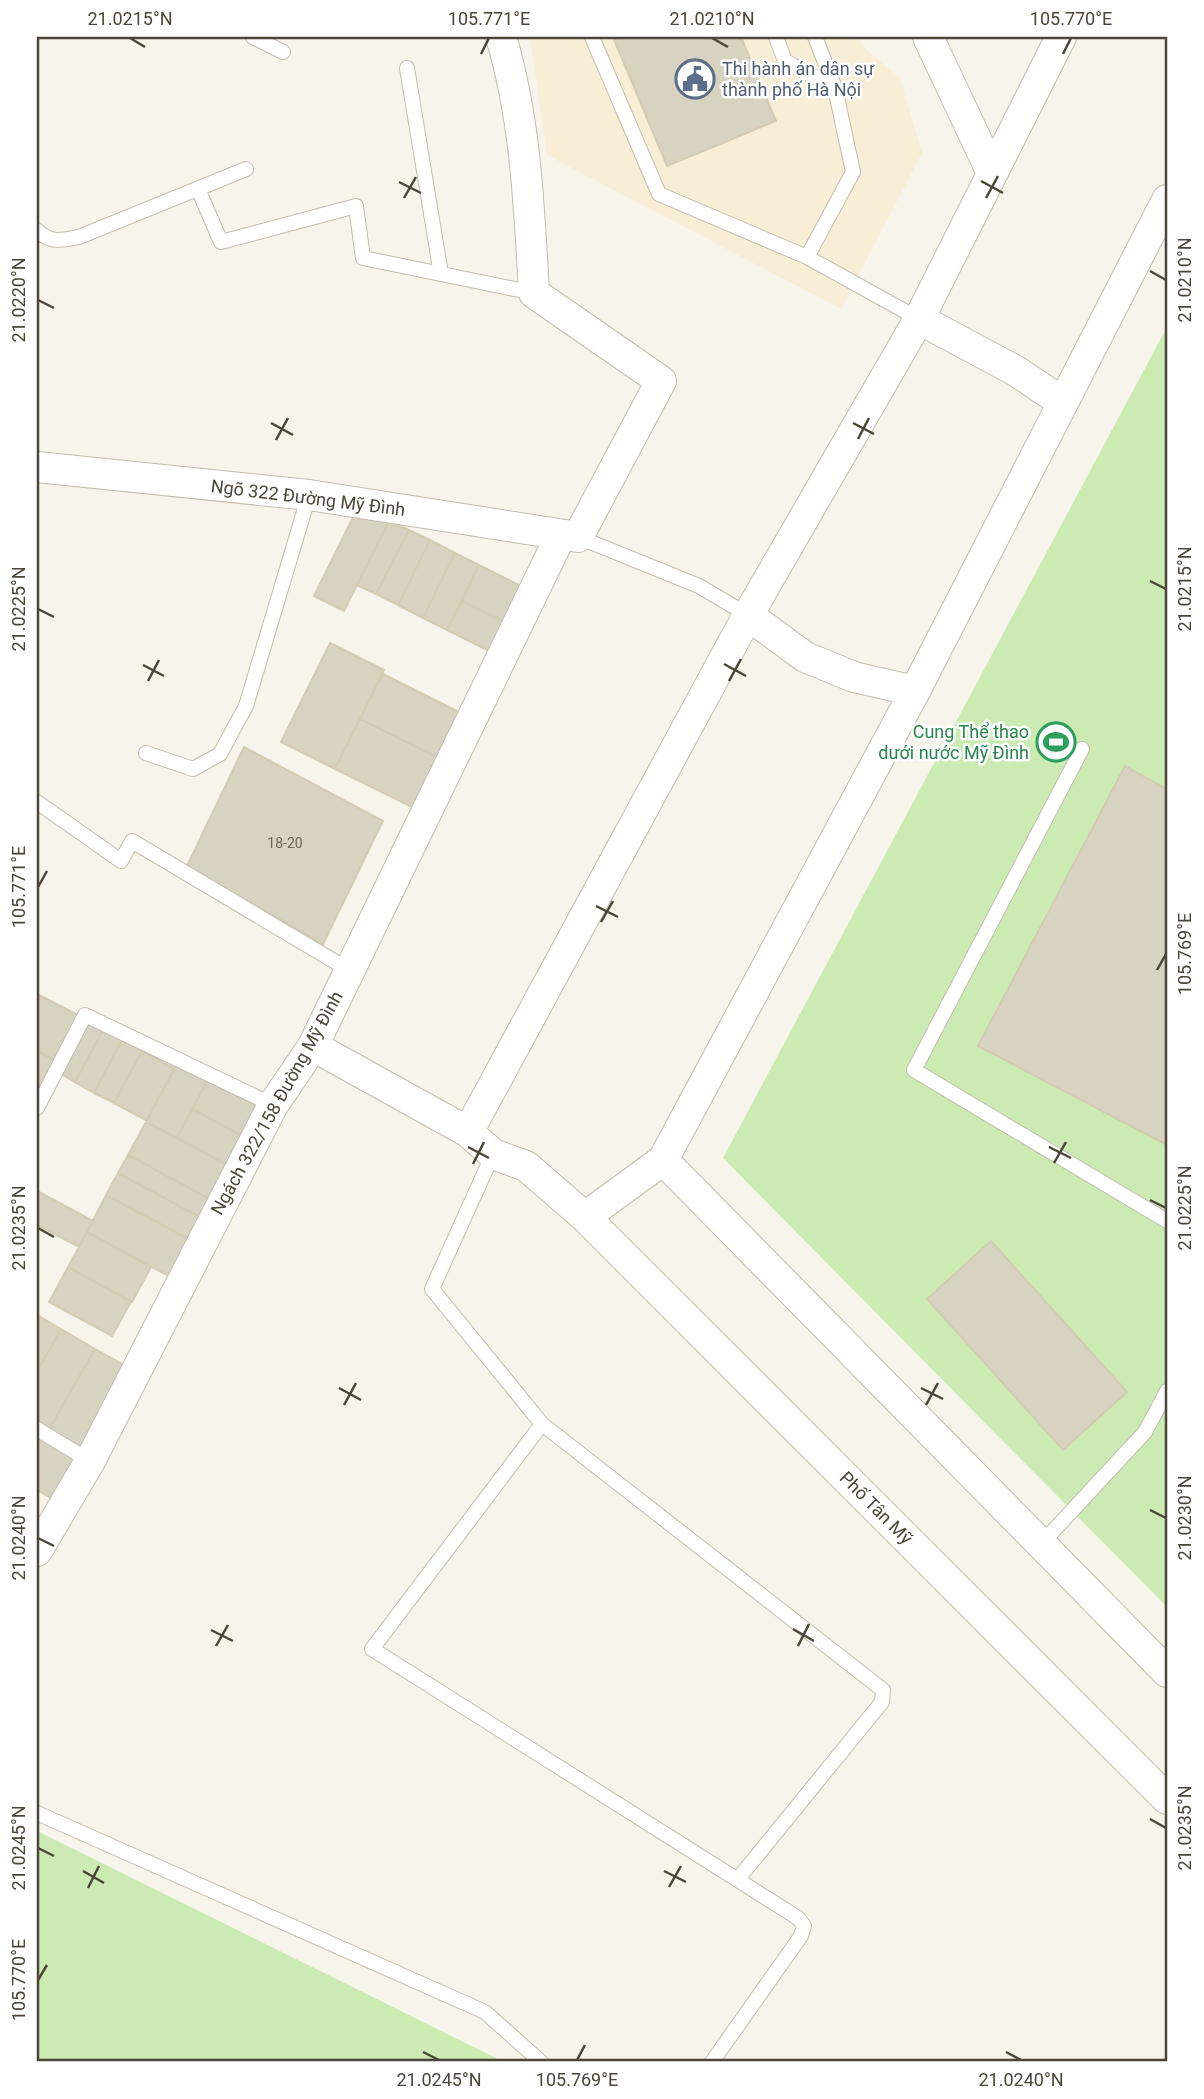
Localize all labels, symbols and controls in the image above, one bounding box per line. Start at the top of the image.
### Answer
text: 21.0215°N [87,8,173,29]
text: 105.771°E [448,8,530,29]
text: 21.0210°N [669,8,755,29]
text: 105.770°E [1030,8,1112,29]
public building icon: Thi hành án dân sự thành phố Hà Nội [674,58,716,100]
place label: Thi hành án dân sự thành phố Hà Nội [722,58,875,100]
text: 21.0210°N [1174,237,1195,323]
text: 21.0220°N [8,257,29,343]
street label: Ngõ 322 Đường Mỹ Đình [210,475,406,520]
text: 21.0215°N [1174,546,1195,632]
text: 21.0225°N [8,566,29,652]
place label: Cung Thể thao dưới nước Mỹ Đình [878,721,1029,763]
sports icon: Cung Thể thao dưới nước Mỹ Đình [1035,721,1077,763]
house number: 18-20 [267,835,303,851]
text: 105.771°E [8,846,29,928]
text: 105.769°E [1174,913,1195,995]
street label: Ngách 322/158 Đường Mỹ Đình [206,987,347,1218]
text: 21.0225°N [1174,1165,1195,1251]
text: 21.0235°N [8,1185,29,1271]
street label: Phố Tân Mỹ [836,1467,917,1549]
text: 21.0230°N [1174,1475,1195,1561]
text: 21.0240°N [8,1495,29,1581]
text: 21.0235°N [1174,1785,1195,1871]
text: 21.0245°N [8,1805,29,1891]
text: 105.770°E [8,1939,29,2021]
text: 21.0245°N [396,2069,482,2090]
text: 105.769°E [536,2069,618,2090]
text: 21.0240°N [978,2069,1064,2090]

